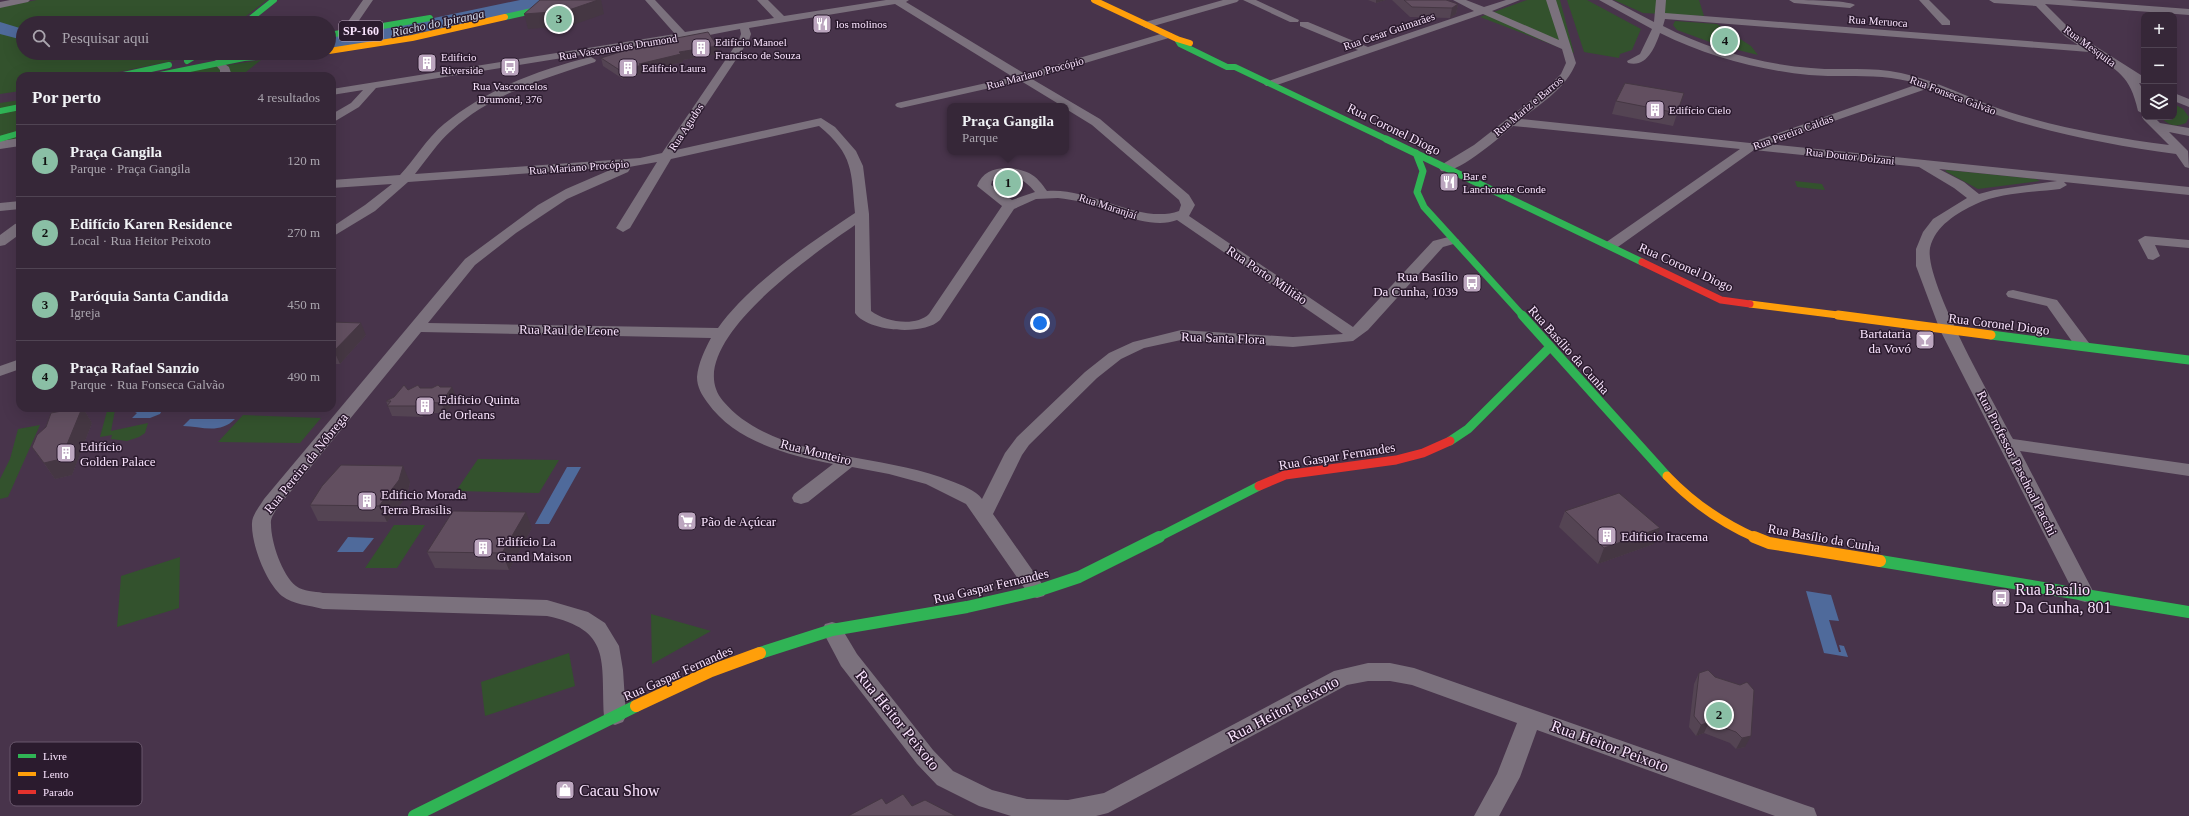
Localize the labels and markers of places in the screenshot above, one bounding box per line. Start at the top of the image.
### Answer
pin: 3 [546,4,572,34]
restaurant icon: los molinos [811,13,833,35]
place label: los molinos [836,18,887,30]
pin: 4 [1712,26,1738,56]
place label: Edifício Manoel Francisco de Souza [715,36,801,61]
building icon: Edifício Manoel Francisco de Souza [690,37,712,59]
place label: Edificio Riverside [441,51,483,76]
building icon: Edificio Riverside [416,52,438,74]
bus stop icon: Rua Vasconcelos Drumond, 376 [499,56,521,78]
building icon: Edifício Laura [617,57,639,79]
place label: Edifício Laura [642,62,706,74]
place label: Rua Vasconcelos Drumond, 376 [473,80,547,105]
building icon: Edifício Cielo [1644,99,1666,121]
place label: Edifício Cielo [1669,104,1732,116]
pin: 1 [995,168,1021,198]
place label: Bar e Lanchonete Conde [1463,170,1546,195]
restaurant icon: Bar e Lanchonete Conde [1438,171,1460,193]
place label: Rua Basílio Da Cunha, 1039 [1373,269,1458,299]
bus stop icon: Rua Basílio Da Cunha, 1039 [1461,272,1483,294]
place label: Bartataria da Vovó [1860,326,1911,356]
bar icon: Bartataria da Vovó [1914,329,1936,351]
place label: Edificio Quinta de Orleans [439,392,520,422]
building icon: Edificio Quinta de Orleans [414,395,436,417]
place label: Edifício Golden Palace [80,439,156,469]
building icon: Edifício Golden Palace [55,442,77,464]
place label: Edificio Morada Terra Brasilis [381,487,467,517]
building icon: Edificio Morada Terra Brasilis [356,490,378,512]
supermarket icon: Pão de Açúcar [676,510,698,532]
place label: Pão de Açúcar [701,514,777,529]
building icon: Edificio Iracema [1596,525,1618,547]
place label: Edificio Iracema [1621,529,1708,544]
place label: Edifício La Grand Maison [497,534,572,564]
building icon: Edifício La Grand Maison [472,537,494,559]
place label: Rua Basílio Da Cunha, 801 [2015,581,2111,616]
bus stop icon: Rua Basílio Da Cunha, 801 [1990,587,2012,609]
pin: 2 [1706,700,1732,730]
shop icon: Cacau Show [554,779,576,801]
place label: Cacau Show [579,782,660,799]

